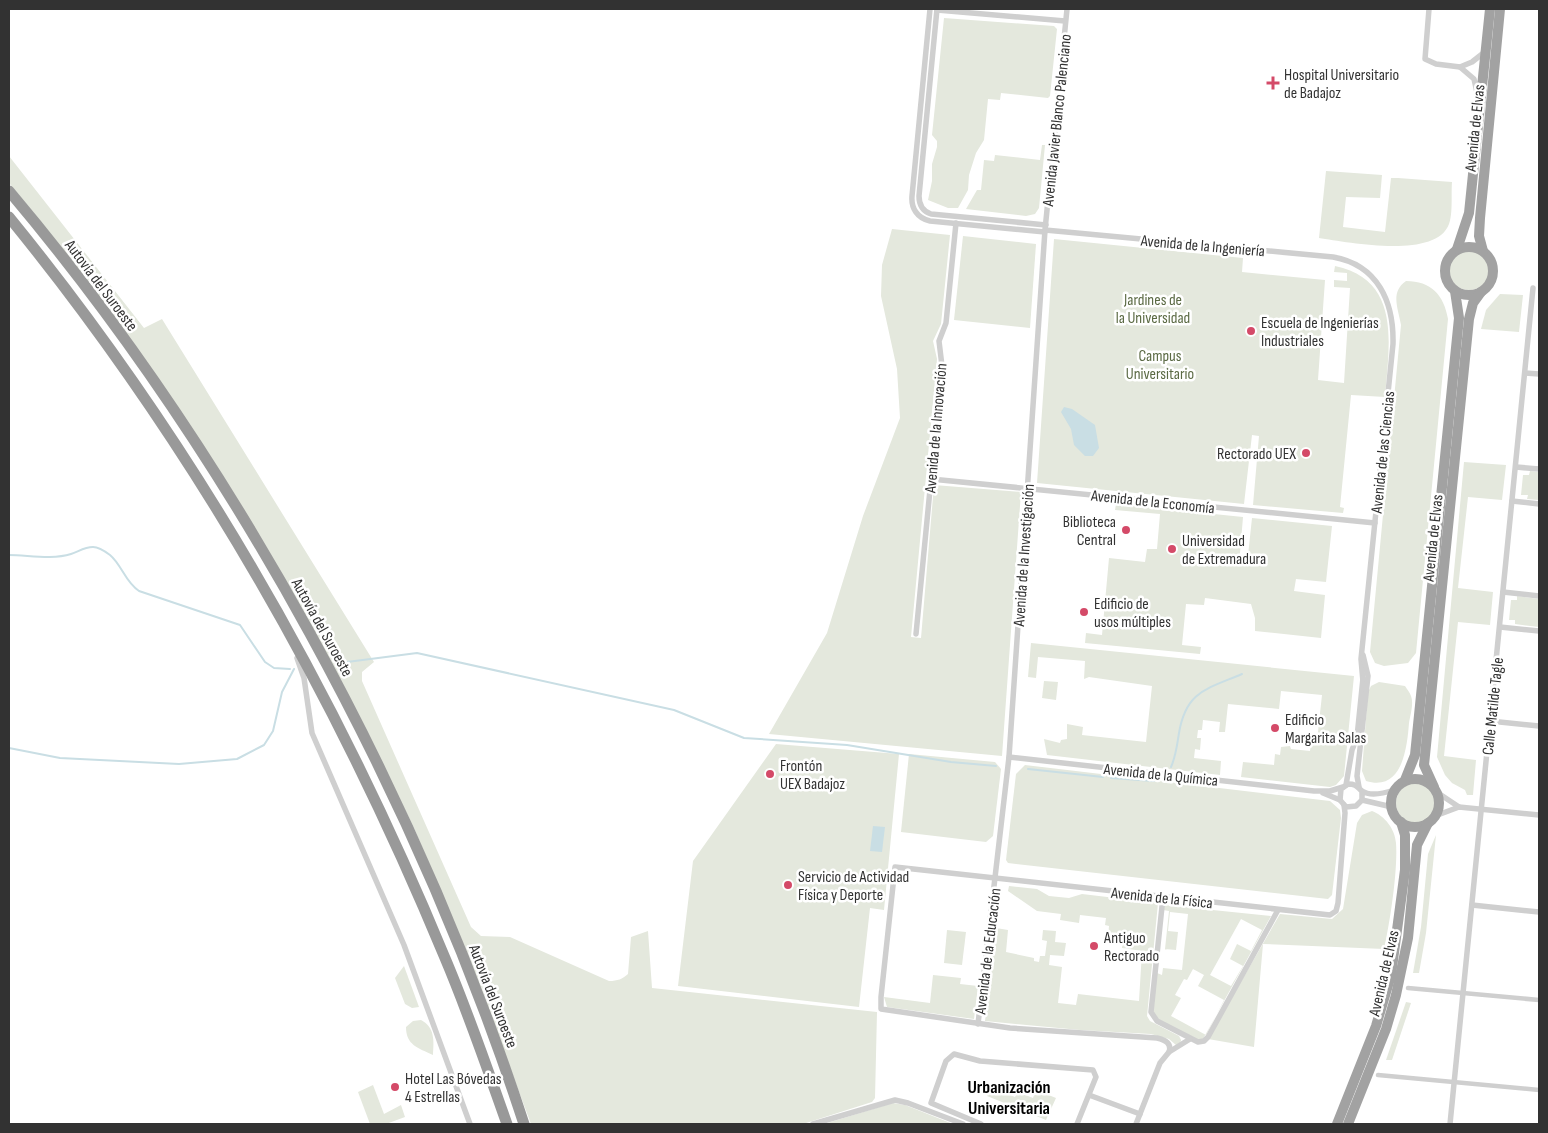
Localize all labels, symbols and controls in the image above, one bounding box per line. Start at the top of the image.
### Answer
street label: Avenida Javier Blanco Palenciano [1039,33,1076,208]
place label: Hospital Universitario de Badajoz [1284,66,1399,103]
marker: Hospital Universitario de Badajoz [1266,76,1280,90]
street label: Avenida de Elvas [1461,83,1490,174]
street label: Avenida de la Ingeniería [1139,232,1266,261]
street label: Autovía del Suroeste [60,236,141,335]
park label: Jardines de la Universidad [1116,291,1190,328]
place label: Escuela de Ingenierías Industriales [1261,314,1379,351]
marker: Escuela de Ingenierías Industriales [1245,325,1257,337]
park label: Campus Universitario [1126,347,1194,384]
street label: Avenida de la Innovación [921,362,952,495]
street label: Avenida de las Ciencias [1368,390,1399,515]
place label: Rectorado UEX [1217,445,1296,464]
marker: Rectorado UEX [1300,447,1312,459]
street label: Avenida de la Investigación [1010,483,1039,628]
street label: Avenida de la Economía [1089,486,1216,518]
street label: Avenida de Elvas [1419,493,1448,584]
place label: Biblioteca Central [1063,513,1116,550]
marker: Biblioteca Central [1120,524,1132,536]
place label: Universidad de Extremadura [1182,532,1266,569]
marker: Universidad de Extremadura [1166,543,1178,555]
street label: Autovía del Suroeste [286,575,356,680]
place label: Edificio de usos múltiples [1094,595,1171,632]
marker: Edificio de usos múltiples [1078,606,1090,618]
street label: Calle Matilde Tagle [1479,656,1508,756]
place label: Edificio Margarita Salas [1285,711,1366,748]
marker: Edificio Margarita Salas [1269,722,1281,734]
place label: Frontón UEX Badajoz [780,757,845,794]
street label: Avenida de la Química [1102,760,1219,791]
marker: Frontón UEX Badajoz [764,768,776,780]
place label: Servicio de Actividad Física y Deporte [798,868,909,905]
marker: Servicio de Actividad Física y Deporte [782,879,794,891]
street label: Avenida de la Física [1109,884,1214,913]
street label: Avenida de la Educación [971,887,1006,1016]
street label: Avenida de Elvas [1365,928,1404,1019]
place label: Antiguo Rectorado [1103,929,1159,966]
marker: Antiguo Rectorado [1088,940,1100,952]
street label: Autovía del Suroeste [464,941,521,1051]
place label: Hotel Las Bóvedas 4 Estrellas [405,1070,502,1107]
district label: Urbanización Universitaria [967,1077,1051,1119]
marker: Hotel Las Bóvedas 4 Estrellas [389,1081,401,1093]

